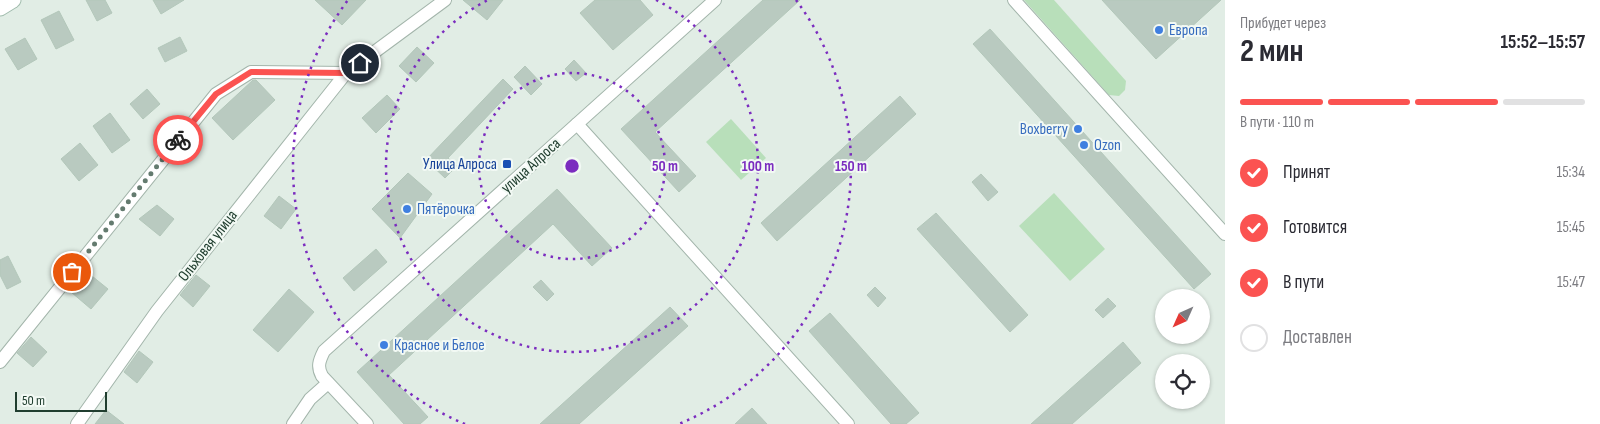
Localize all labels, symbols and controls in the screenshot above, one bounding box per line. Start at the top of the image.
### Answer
text: Прибудет через [1240,14,1326,33]
place label: Европа [1169,21,1208,40]
marker: Европа [1153,24,1165,36]
text: 15:52–15:57 [1501,31,1585,54]
text: 2 мин [1240,32,1304,71]
pin [339,42,381,84]
icon: home [346,49,374,77]
text: В пути · 110 m [1240,113,1314,132]
courier [153,115,203,165]
place label: Boxberry [1020,120,1068,139]
marker: Boxberry [1072,123,1084,135]
icon: bike [164,126,192,154]
street label: улица Алроса [497,134,565,198]
place label: Ozon [1094,136,1121,155]
marker: Ozon [1078,139,1090,151]
place label: Улица Алроса [423,155,497,174]
centre of rings [563,157,581,175]
text: 50 m [652,157,678,176]
text: 100 m [742,157,774,176]
text: 150 m [835,157,867,176]
marker: Улица Алроса [501,158,513,170]
icon: check [1240,159,1268,187]
text: Принят [1283,161,1330,184]
text: 15:34 [1557,163,1585,182]
place label: Пятёрочка [417,200,475,219]
marker: Пятёрочка [401,203,413,215]
street label: Ольховая улица [174,207,242,285]
icon: check [1240,214,1268,242]
text: Готовится [1283,216,1347,239]
text: 15:45 [1557,218,1585,237]
pin [51,251,93,293]
icon: bag [58,258,86,286]
icon: check [1240,269,1268,297]
text: В пути [1283,271,1324,294]
text: 15:47 [1557,273,1585,292]
north arrow [1155,289,1210,344]
map controls [1155,289,1210,409]
text: Доставлен [1283,326,1352,349]
place label: Красное и Белое [394,336,485,355]
marker: Красное и Белое [378,339,390,351]
button: locate [1155,354,1210,409]
scale bar [15,389,108,412]
text: 50 m [22,392,45,409]

